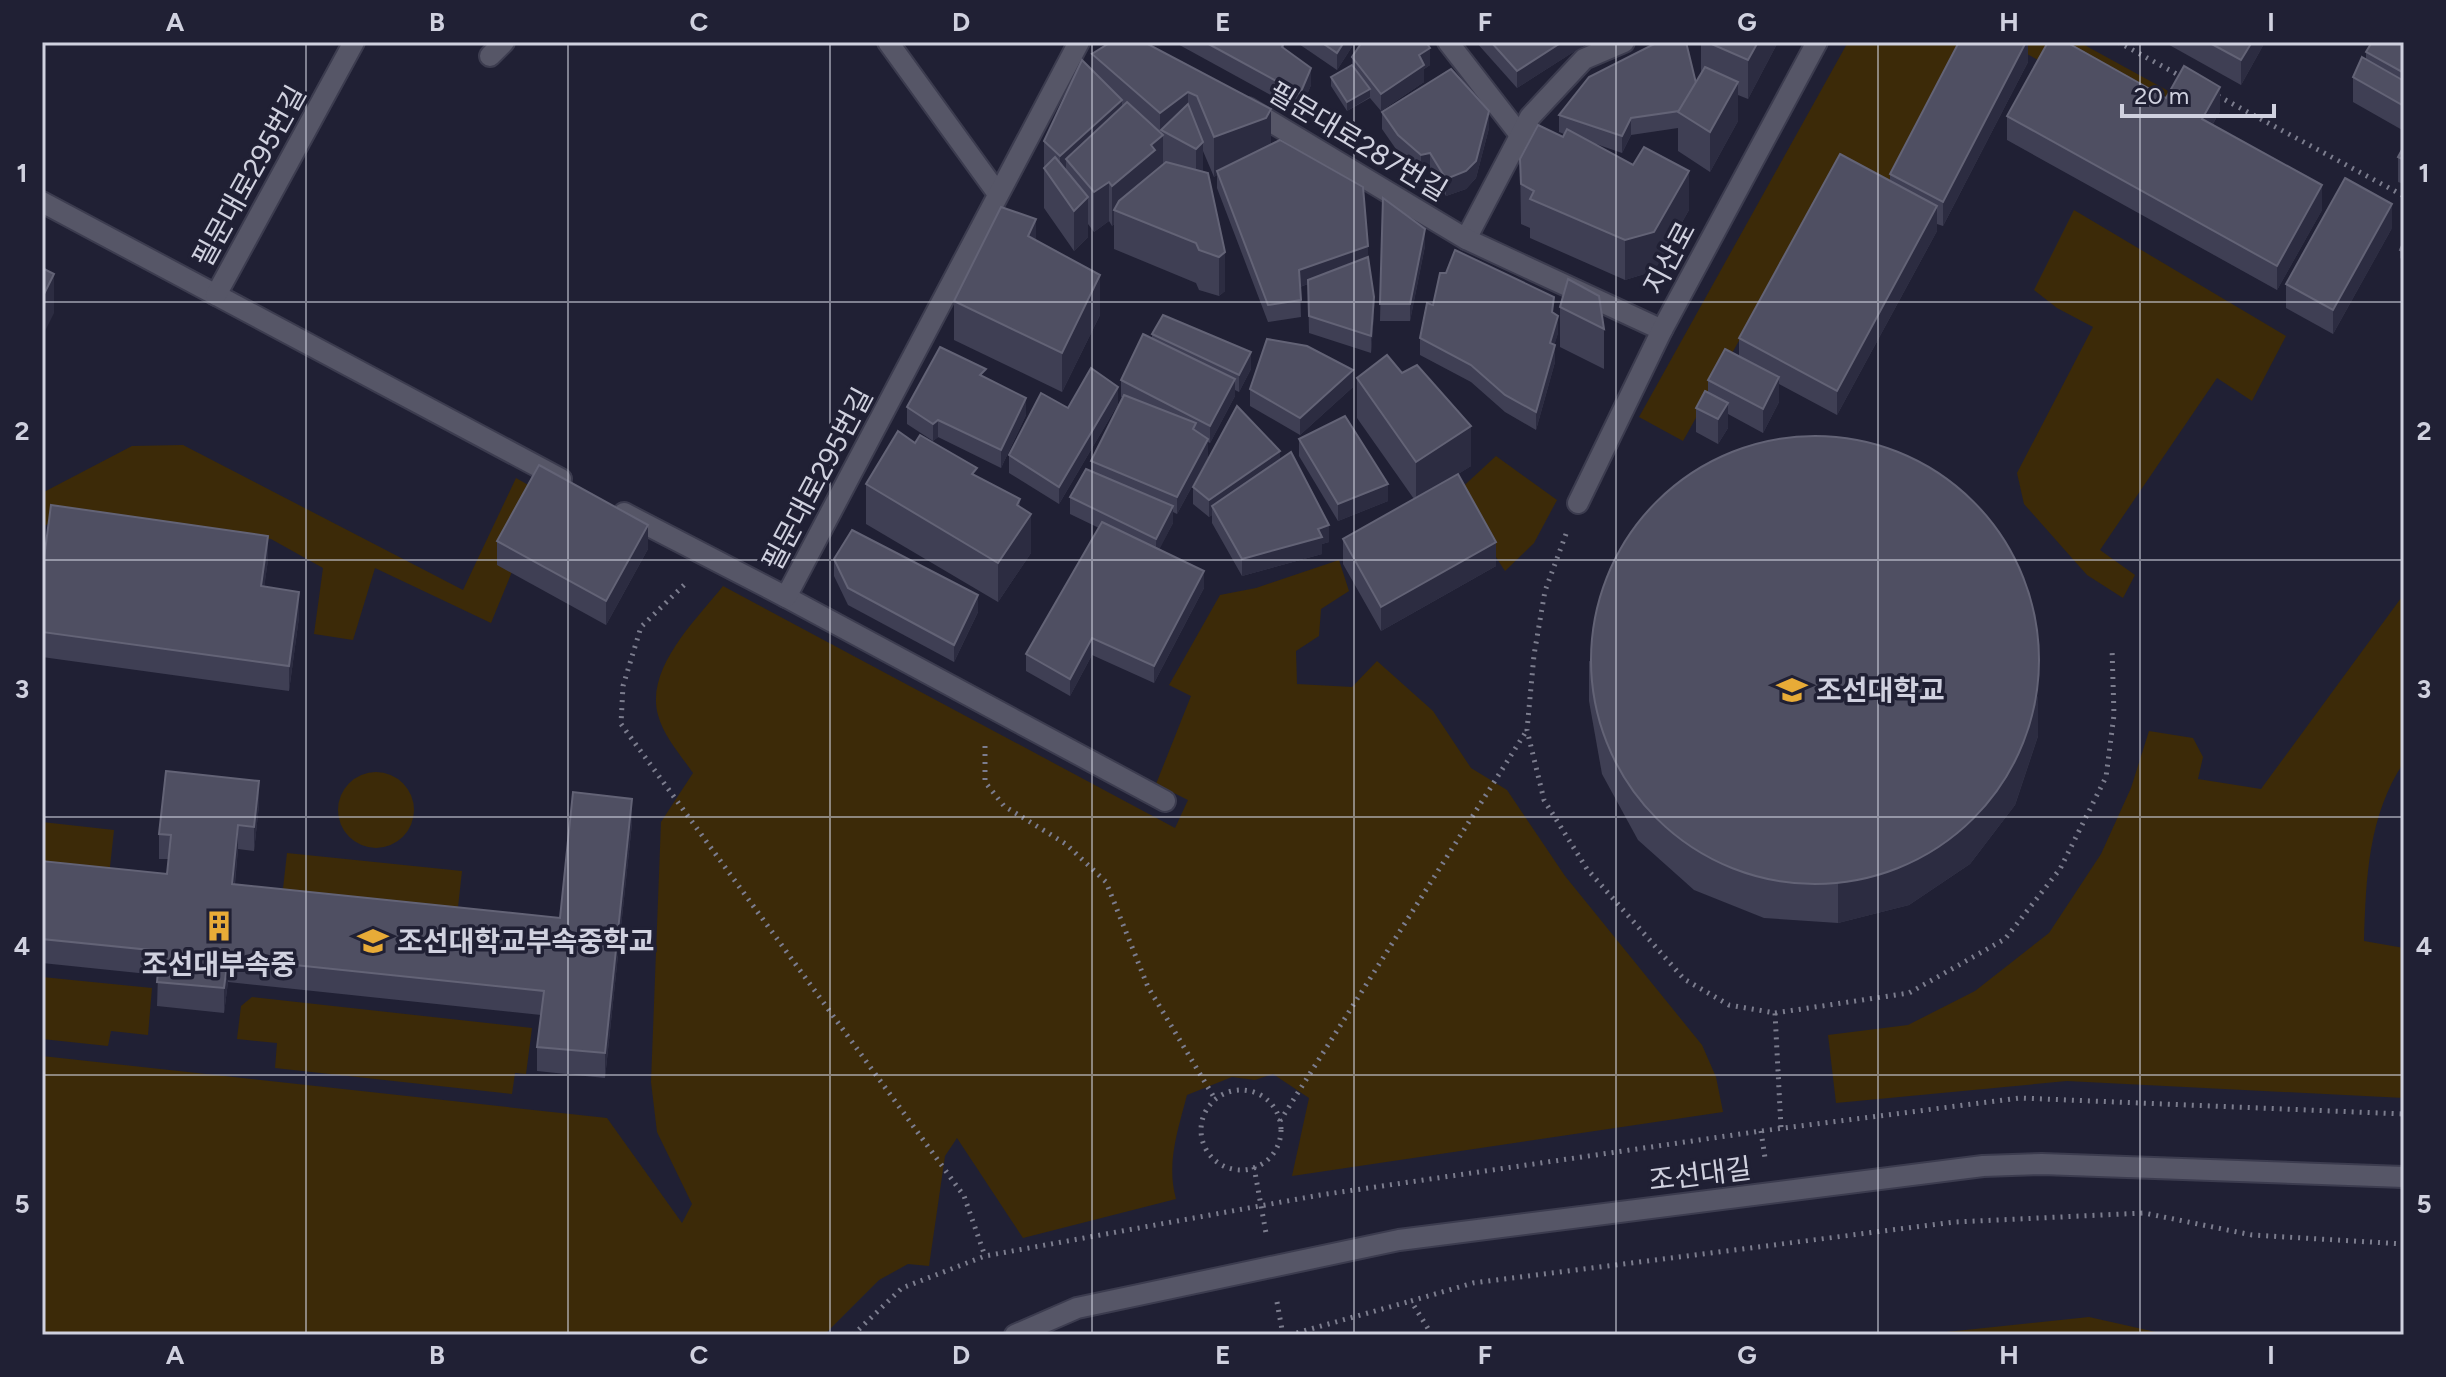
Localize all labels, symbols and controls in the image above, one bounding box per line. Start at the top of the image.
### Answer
text: A [166,6,185,38]
text: B [429,6,445,38]
text: C [690,6,709,38]
text: D [952,6,970,38]
text: E [1215,6,1231,38]
text: F [1478,6,1492,38]
text: G [1737,6,1757,38]
text: H [1999,6,2019,38]
text: I [2267,6,2275,38]
scale bar [2122,68,2274,118]
street label: 필문대로287번길 [1262,74,1454,208]
street label: 필문대로295번길 [185,79,313,273]
text: 20 m [2134,81,2189,110]
text: 1 [17,157,27,189]
text: 1 [2419,157,2429,189]
street label: 지산로 [1636,216,1702,300]
street label: 필문대로295번길 [755,382,879,576]
text: 2 [14,415,30,447]
text: 2 [2416,415,2432,447]
text: 3 [15,673,29,705]
school or university icon: 조선대학교 [1775,673,1809,707]
place label: 조선대학교 [1816,673,1945,707]
text: 3 [2417,673,2431,705]
building icon: 조선대부속중 [202,909,236,943]
school or university icon: 조선대학교부속중학교 [356,924,390,958]
place label: 조선대학교부속중학교 [397,924,655,958]
text: 4 [14,930,30,962]
text: 4 [2416,930,2432,962]
place label: 조선대부속중 [142,947,296,981]
street label: 조선대길 [1647,1151,1753,1197]
text: 5 [14,1188,30,1220]
text: 5 [2416,1188,2432,1220]
text: A [166,1339,185,1371]
text: B [429,1339,445,1371]
text: C [690,1339,709,1371]
text: D [952,1339,970,1371]
text: E [1215,1339,1231,1371]
text: F [1478,1339,1492,1371]
text: G [1737,1339,1757,1371]
text: H [1999,1339,2019,1371]
text: I [2267,1339,2275,1371]

